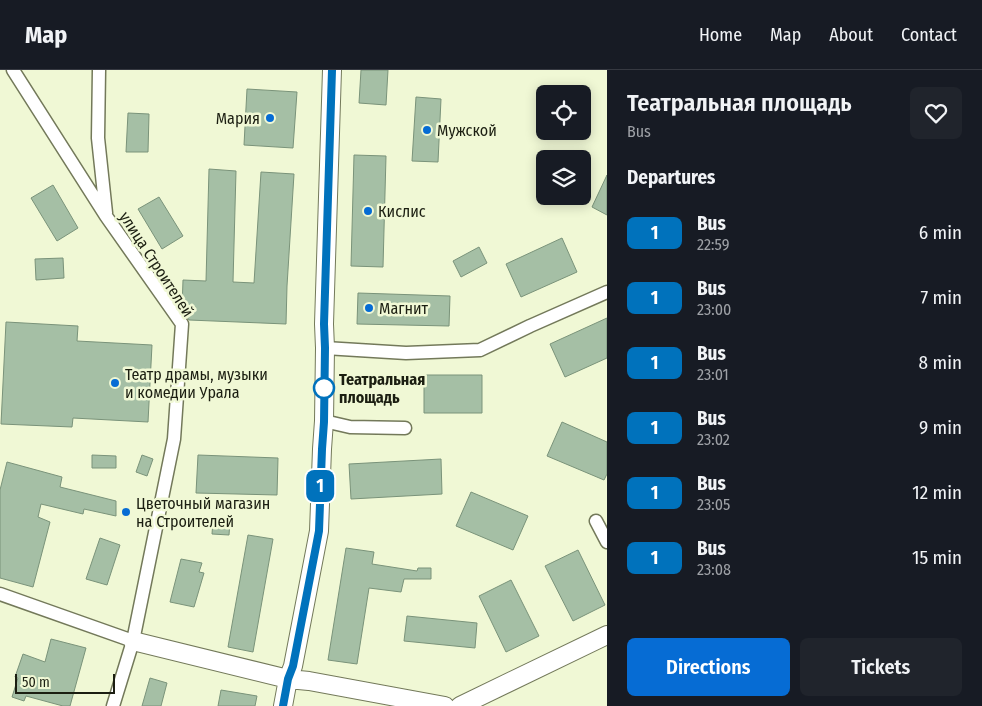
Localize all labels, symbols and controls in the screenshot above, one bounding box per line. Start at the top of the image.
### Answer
text: Map [25,21,67,49]
text: Home [699,24,742,46]
text: Map [770,24,801,46]
text: About [829,24,873,46]
text: Contact [901,24,957,46]
map controls [536,85,591,205]
button: locate [536,85,591,140]
button: heart [910,87,962,139]
text: Театральная площадь [627,89,852,117]
place label: Мария [216,109,260,128]
marker: Мария [264,112,276,124]
place label: Мужской [437,121,497,140]
text: Bus [627,122,651,141]
marker: Мужской [421,124,433,136]
button: layers [536,150,591,205]
text: Departures [627,166,715,189]
place label: Кислис [378,202,426,221]
marker: Кислис [362,205,374,217]
street label: улица Строителей [115,208,198,320]
text: Bus [697,212,726,235]
text: 6 min [919,221,962,244]
text: 1 [651,222,658,244]
text: 22:59 [697,235,729,254]
text: Bus [697,277,726,300]
text: 7 min [920,286,962,309]
text: 1 [651,287,658,309]
place label: Магнит [379,299,429,318]
text: 23:00 [697,300,731,319]
marker: Магнит [363,302,375,314]
text: Bus [697,342,726,365]
text: 8 min [919,351,962,374]
text: 1 [651,352,658,374]
place label: Театр драмы, музыки и комедии Урала [125,365,268,402]
text: 23:01 [697,365,729,384]
place label: Театральная площадь [339,370,425,407]
marker: Театр драмы, музыки и комедии Урала [109,377,121,389]
marker: Театральная площадь [313,377,335,399]
text: Bus [697,407,726,430]
text: 9 min [919,416,962,439]
text: 1 [651,417,658,439]
text: 23:02 [697,430,730,449]
line badge: 1 [304,470,336,502]
text: Bus [697,472,726,495]
text: 1 [316,475,324,497]
text: 12 min [912,481,962,504]
text: 1 [651,482,658,504]
place label: Цветочный магазин на Строителей [136,494,270,531]
text: 23:05 [697,495,730,514]
marker: Цветочный магазин на Строителей [120,506,132,518]
text: Bus [697,537,726,560]
text: 15 min [912,546,962,569]
text: 1 [651,547,658,569]
text: 23:08 [697,560,731,579]
button: Directions [627,638,790,696]
button: Tickets [800,638,962,696]
scale bar [15,671,115,694]
text: 50 m [22,674,50,691]

